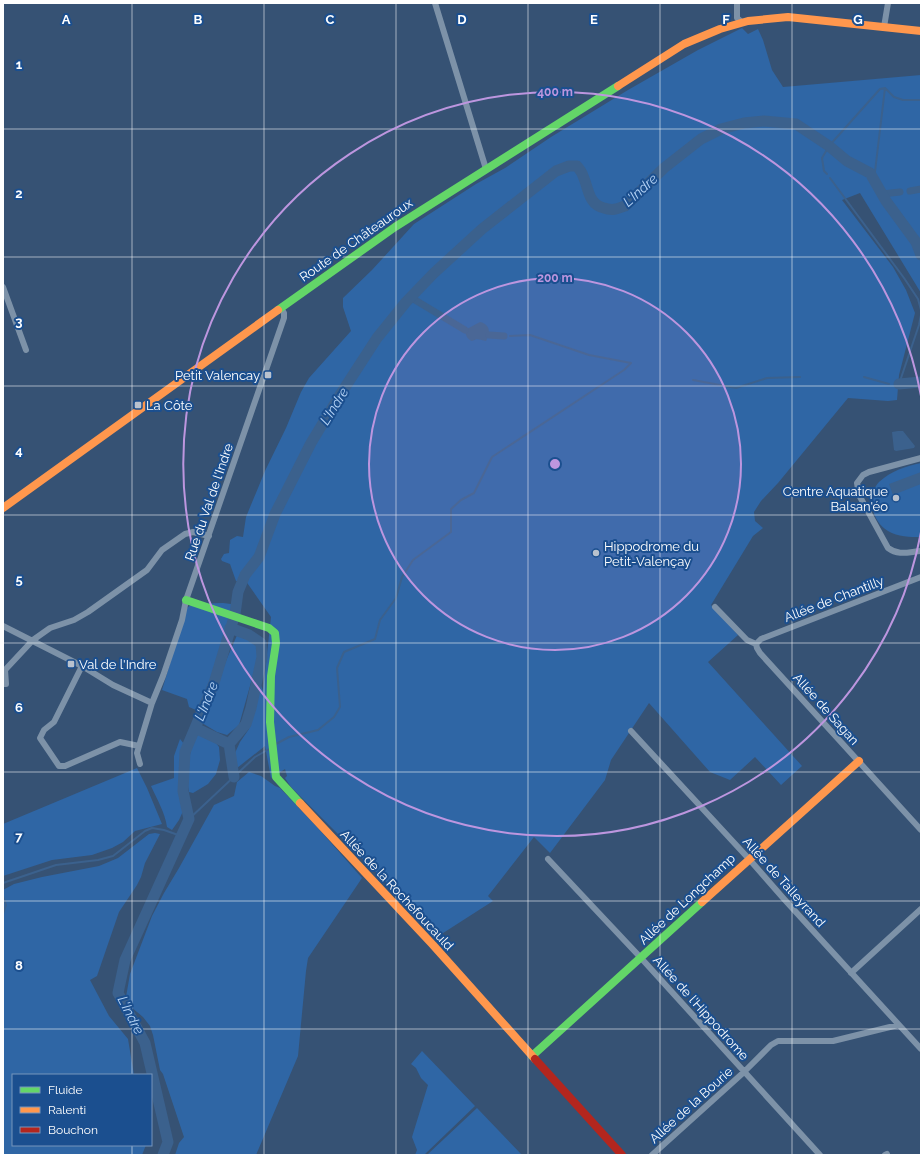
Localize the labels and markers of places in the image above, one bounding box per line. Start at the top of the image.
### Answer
place label: Petit Valencay [175,368,260,383]
marker: Petit Valencay [263,370,273,380]
place label: La Côte [146,398,193,413]
marker: La Côte [133,400,143,410]
centre of rings [548,457,562,471]
place label: Centre Aquatique Balsan'éo [783,484,888,514]
marker: Centre Aquatique Balsan'éo [891,493,901,503]
place label: Hippodrome du Petit-Valençay [604,539,699,569]
marker: Hippodrome du Petit-Valençay [591,548,601,558]
place label: Val de l'Indre [79,657,157,672]
marker: Val de l'Indre [66,659,76,669]

